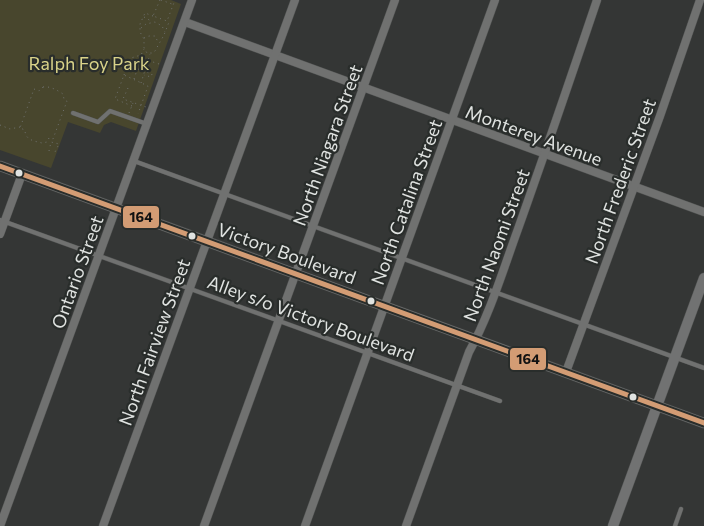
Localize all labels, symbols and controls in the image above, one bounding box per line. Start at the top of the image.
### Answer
park label: Ralph Foy Park [28,52,150,74]
street label: North Niagara Street [288,61,366,229]
street label: North Frederic Street [580,95,660,267]
street label: Monterey Avenue [463,100,605,170]
street label: North Catalina Street [366,116,446,288]
street label: North Naomi Street [458,166,534,324]
unlabelled marker [14,168,24,178]
line badge: 164 [122,205,160,229]
text: 164 [129,208,153,225]
street label: Ontario Street [46,212,108,332]
street label: Victory Boulevard [215,218,359,288]
unlabelled marker [187,231,197,241]
street label: North Fairview Street [114,256,194,428]
street label: Alley s/o Victory Boulevard [205,270,417,366]
unlabelled marker [366,296,376,306]
line badge: 164 [509,347,547,371]
text: 164 [516,350,540,367]
unlabelled marker [628,392,638,402]

